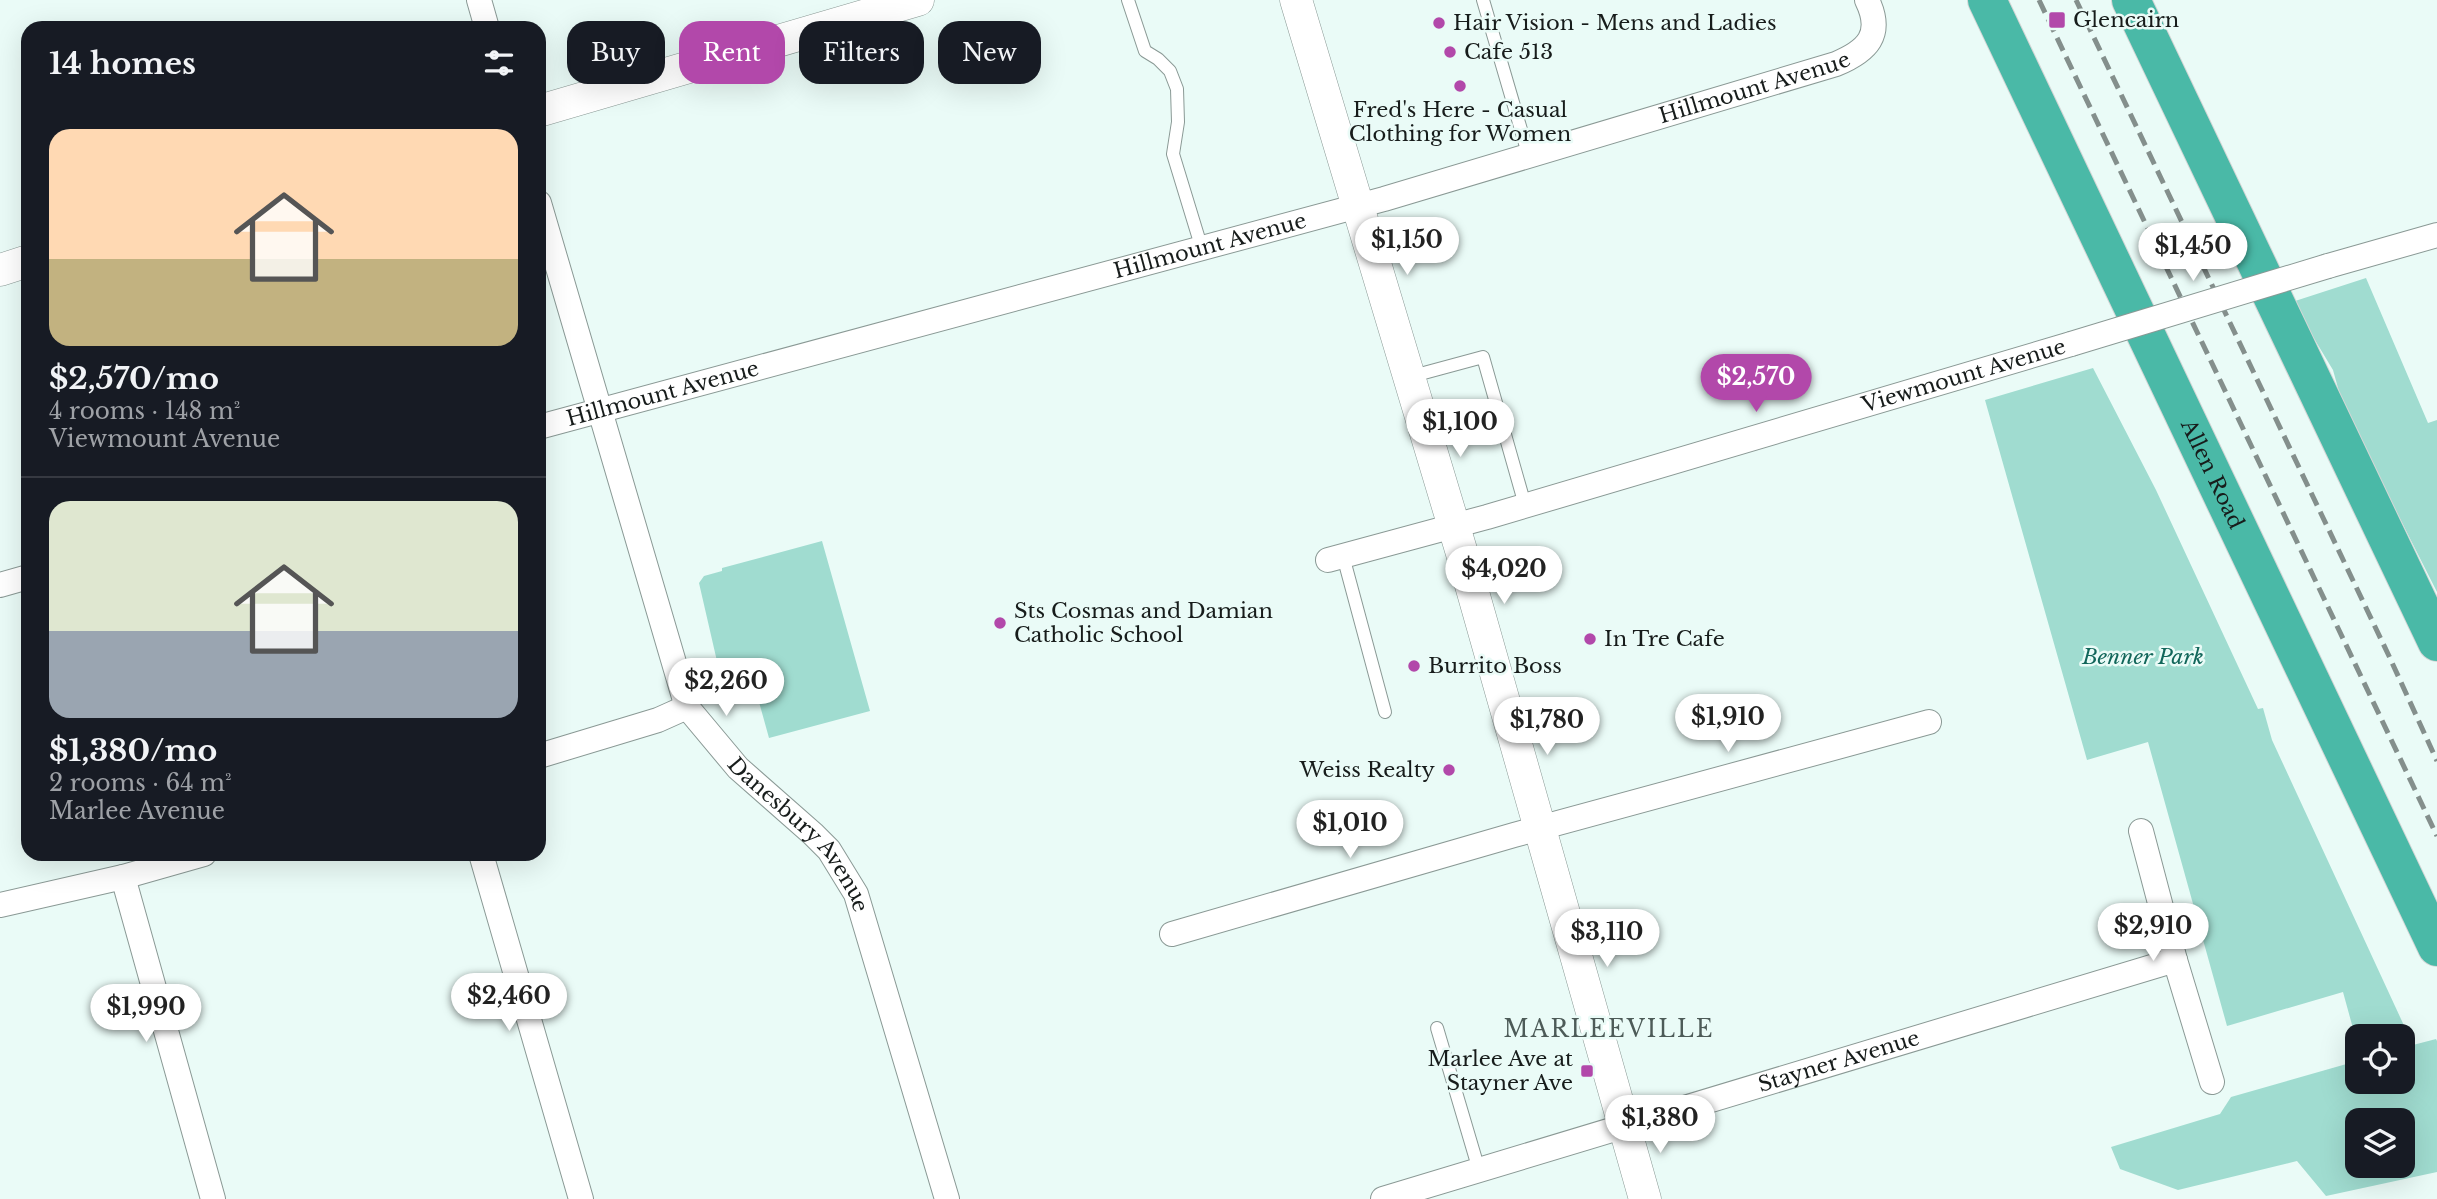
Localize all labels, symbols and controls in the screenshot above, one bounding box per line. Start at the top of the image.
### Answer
place label: Glencairn [2073,7,2179,33]
place label: Hair Vision - Mens and Ladies [1453,10,1777,36]
marker: Glencairn [2047,10,2067,30]
marker: Hair Vision - Mens and Ladies [1431,15,1447,31]
chip: Buy [567,21,665,84]
chip: Rent [679,21,785,84]
chip: Filters [799,21,924,84]
chip: New [938,21,1041,84]
place label: Cafe 513 [1464,39,1553,65]
icon: filters [480,44,518,82]
marker: Cafe 513 [1442,44,1458,60]
text: 14 homes [49,45,196,82]
street label: Hillmount Avenue [1656,46,1855,129]
marker: Fred's Here - Casual Clothing for Women [1452,78,1468,94]
place label: Fred's Here - Casual Clothing for Women [1349,97,1571,147]
icon: home [221,174,347,300]
street label: Hillmount Avenue [1111,208,1309,284]
pin: $1,150 [1350,218,1464,277]
pin: $1,450 [2136,224,2250,283]
text: $1,150 [1371,226,1443,254]
text: $1,450 [2154,232,2232,260]
street label: Viewmount Avenue [1858,333,2069,418]
pin: $2,570 [1699,354,1813,414]
street label: Hillmount Avenue [563,355,762,432]
text: $2,570/mo [49,360,219,397]
text: $2,570 [1717,363,1795,391]
text: 4 rooms · 148 m² [49,397,240,425]
pin: $1,100 [1403,400,1517,459]
text: $1,100 [1422,408,1498,436]
street label: Allen Road [2175,414,2249,533]
text: Viewmount Avenue [49,425,280,453]
icon: home [221,546,347,672]
pin: $4,020 [1447,546,1561,606]
text: $4,020 [1461,555,1547,583]
place label: Sts Cosmas and Damian Catholic School [1014,598,1273,648]
marker: Sts Cosmas and Damian Catholic School [992,615,1008,631]
place label: In Tre Cafe [1604,626,1725,652]
marker: In Tre Cafe [1582,631,1598,647]
park label: Benner Park [2081,644,2204,670]
place label: Burrito Boss [1428,653,1562,679]
pin: $2,260 [669,658,783,718]
marker: Burrito Boss [1406,658,1422,674]
text: $2,260 [684,667,768,695]
pin: $1,910 [1671,694,1785,754]
pin: $1,780 [1490,698,1604,757]
text: $1,910 [1691,703,1765,731]
text: $1,780 [1510,706,1584,734]
text: $1,380/mo [49,732,217,769]
street label: Danesbury Avenue [722,752,874,915]
place label: Weiss Realty [1298,757,1436,783]
marker: Weiss Realty [1441,762,1457,778]
text: 2 rooms · 64 m² [49,769,232,797]
text: Marlee Avenue [49,797,225,825]
pin: $1,010 [1293,800,1407,860]
text: $1,010 [1312,809,1388,837]
pin: $2,910 [2096,904,2210,963]
pin: $3,110 [1550,909,1664,969]
text: $2,910 [2114,912,2192,940]
text: $3,110 [1571,918,1643,946]
pin: $2,460 [452,974,566,1033]
text: $2,460 [467,982,551,1010]
pin: $1,990 [89,984,203,1044]
text: $1,990 [106,993,186,1021]
district label: MARLEEVILLE [1504,1015,1714,1043]
map controls [2345,1024,2415,1178]
button: locate [2345,1024,2415,1094]
street label: Stayner Avenue [1755,1025,1923,1098]
place label: Marlee Ave at Stayner Ave [1427,1046,1573,1096]
marker: Marlee Ave at Stayner Ave [1579,1063,1595,1079]
pin: $1,380 [1603,1096,1717,1155]
text: $1,380 [1621,1104,1699,1132]
button: layers [2345,1108,2415,1178]

